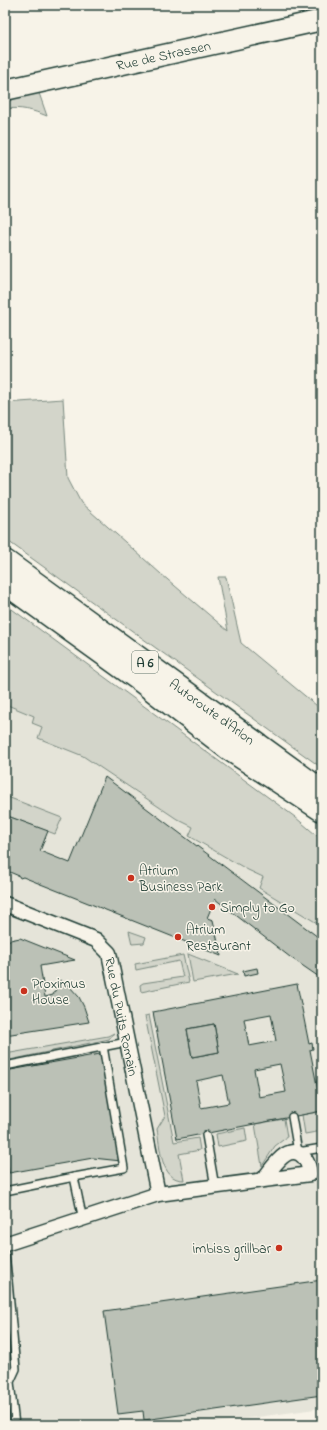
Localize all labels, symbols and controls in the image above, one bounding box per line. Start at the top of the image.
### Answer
street label: Rue de Strassen [114,36,213,77]
road number: A 6 [132,651,158,673]
street label: Autoroute d'Arlon [164,674,259,751]
place label: Atrium Business Park [138,861,223,898]
marker: Atrium Business Park [126,873,136,883]
place label: Simply to Go [220,898,295,920]
marker: Simply to Go [207,902,217,912]
place label: Atrium Restaurant [186,920,251,957]
marker: Atrium Restaurant [173,932,183,942]
street label: Rue du Puits Romain [98,955,143,1078]
place label: Proximus House [32,974,86,1011]
marker: Proximus House [19,986,29,996]
place label: imbiss grillbar [193,1239,272,1261]
marker: imbiss grillbar [274,1243,284,1253]

